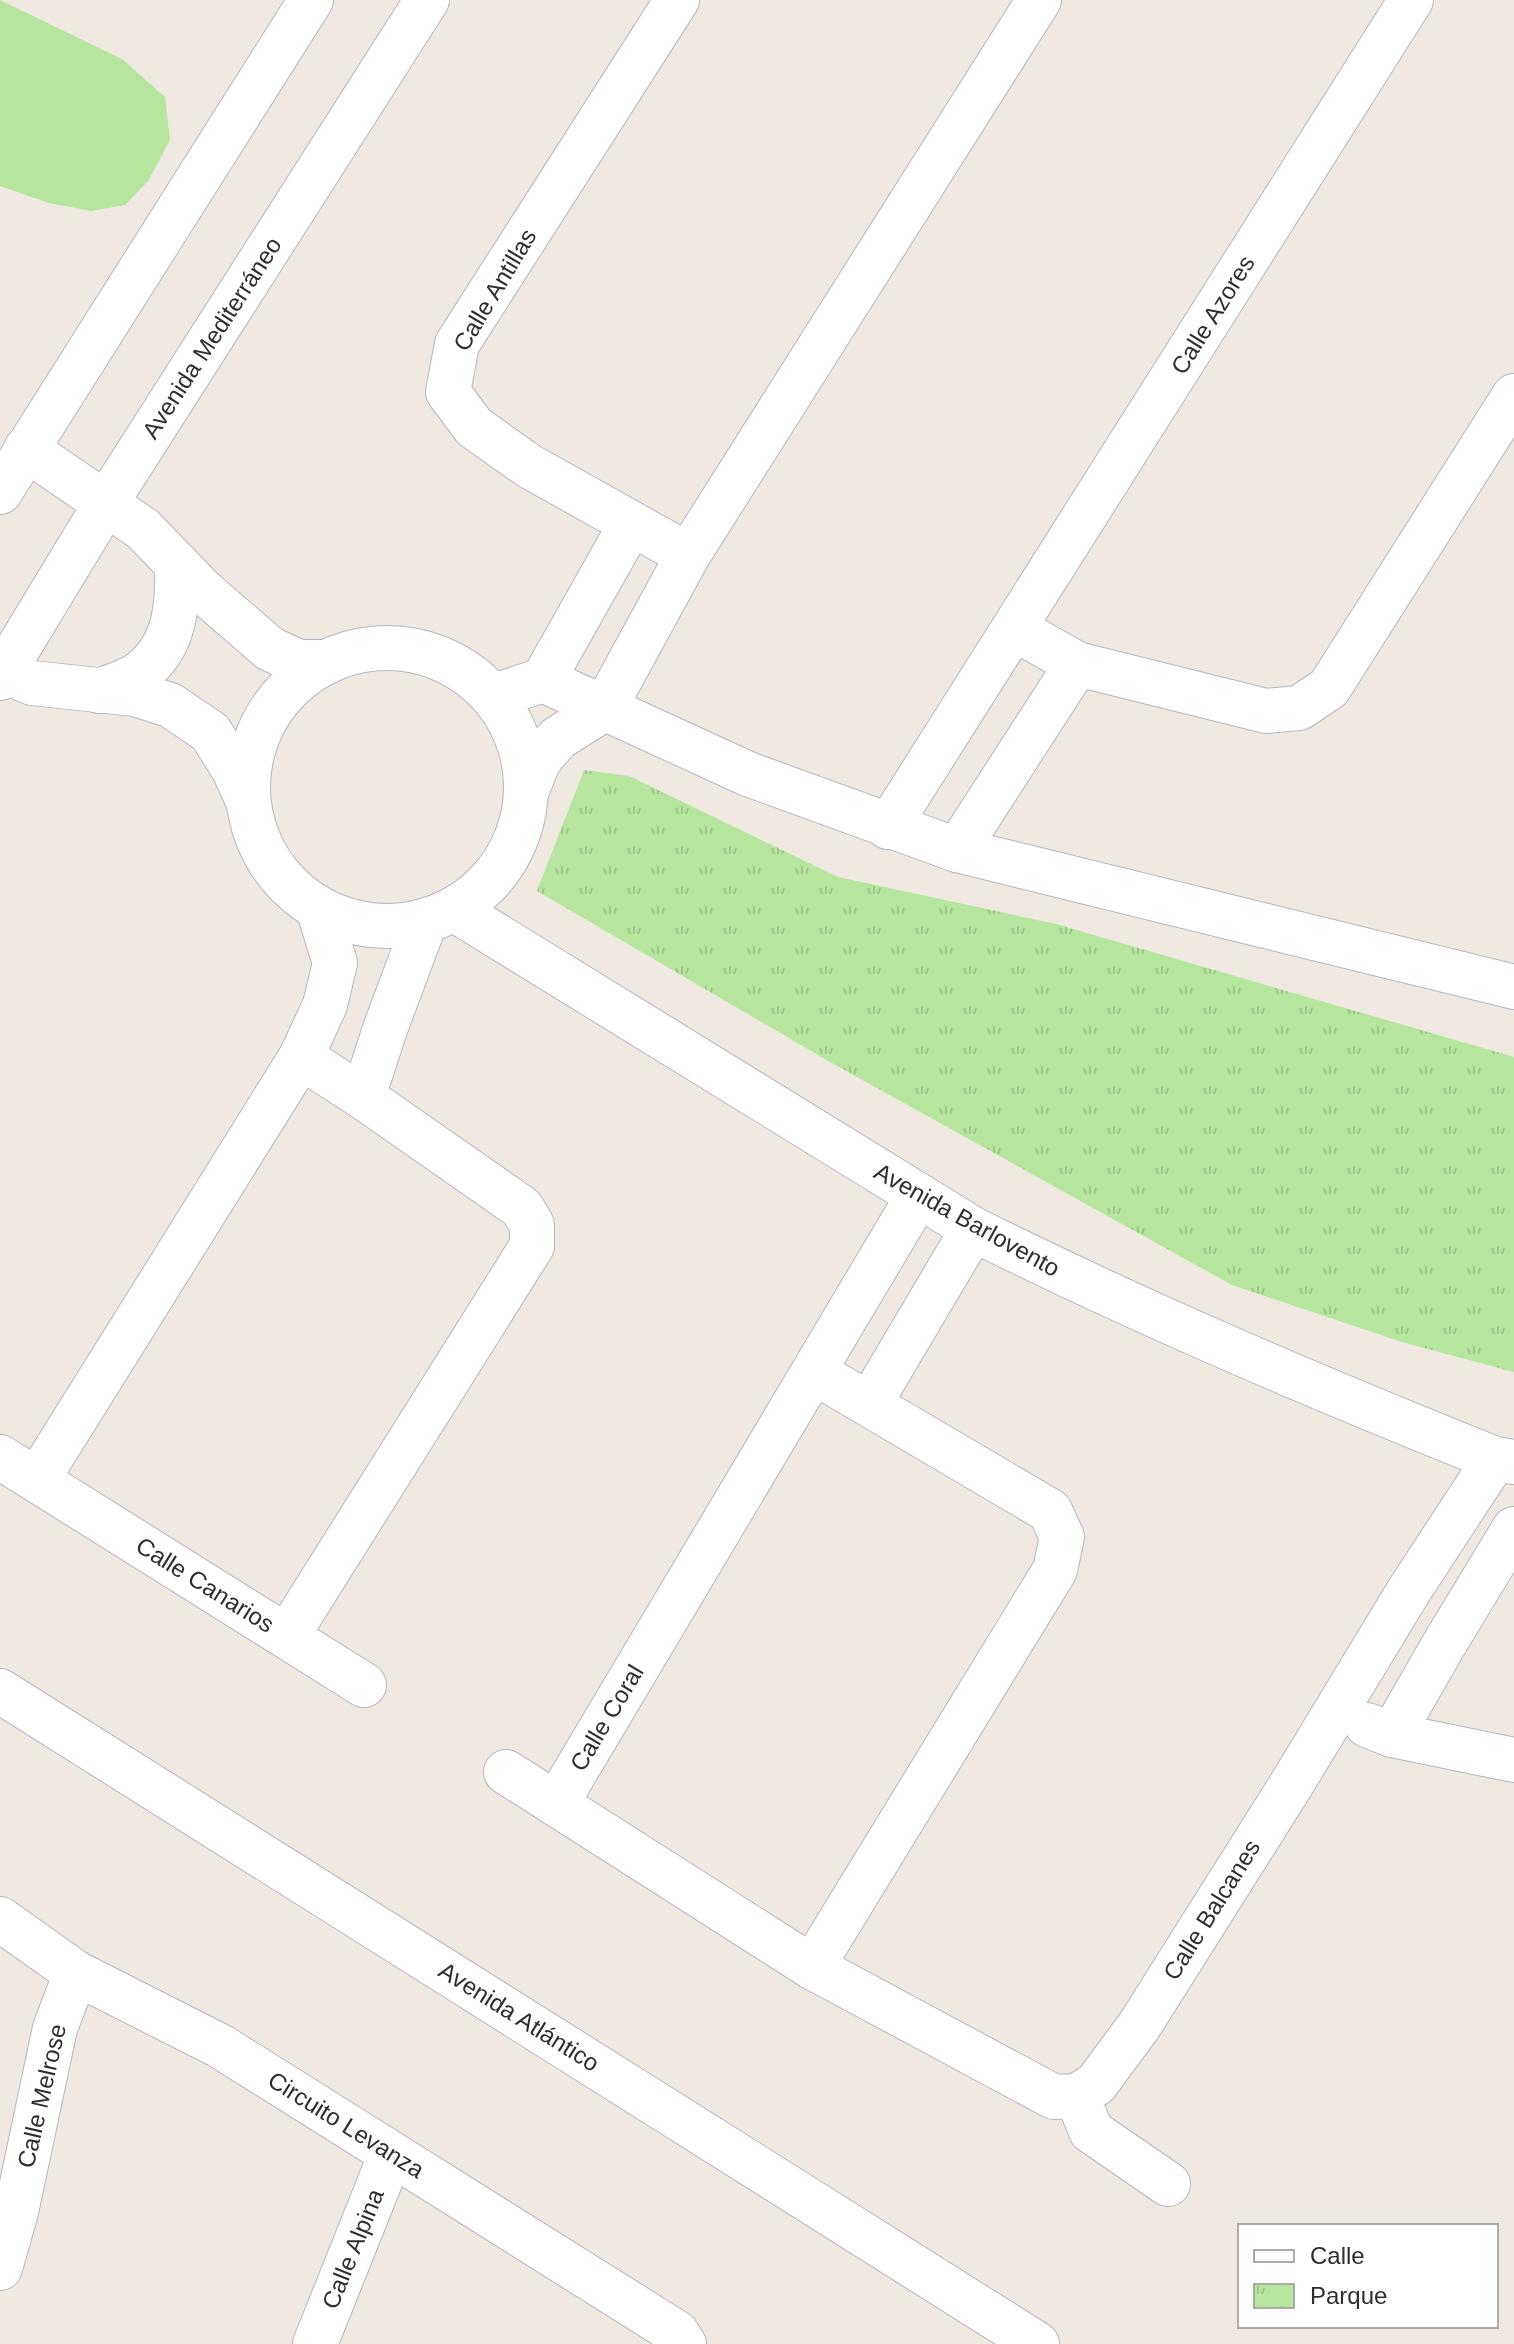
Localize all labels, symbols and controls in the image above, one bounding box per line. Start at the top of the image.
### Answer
street label: Calle Antillas [448,224,542,356]
street label: Avenida Mediterráneo [136,232,287,443]
street label: Calle Azores [1165,250,1260,379]
street label: Avenida Barlovento [870,1157,1065,1282]
street label: Calle Canarios [131,1531,279,1638]
street label: Calle Coral [564,1660,649,1776]
street label: Calle Balcanes [1158,1835,1265,1985]
street label: Avenida Atlántico [434,1956,604,2077]
street label: Calle Melrose [12,2021,71,2170]
street label: Circuito Levanza [263,2066,430,2184]
street label: Calle Alpina [316,2184,389,2313]
legend [1238,2224,1498,2328]
text: Calle [1310,2242,1365,2269]
text: Parque [1310,2282,1387,2309]

